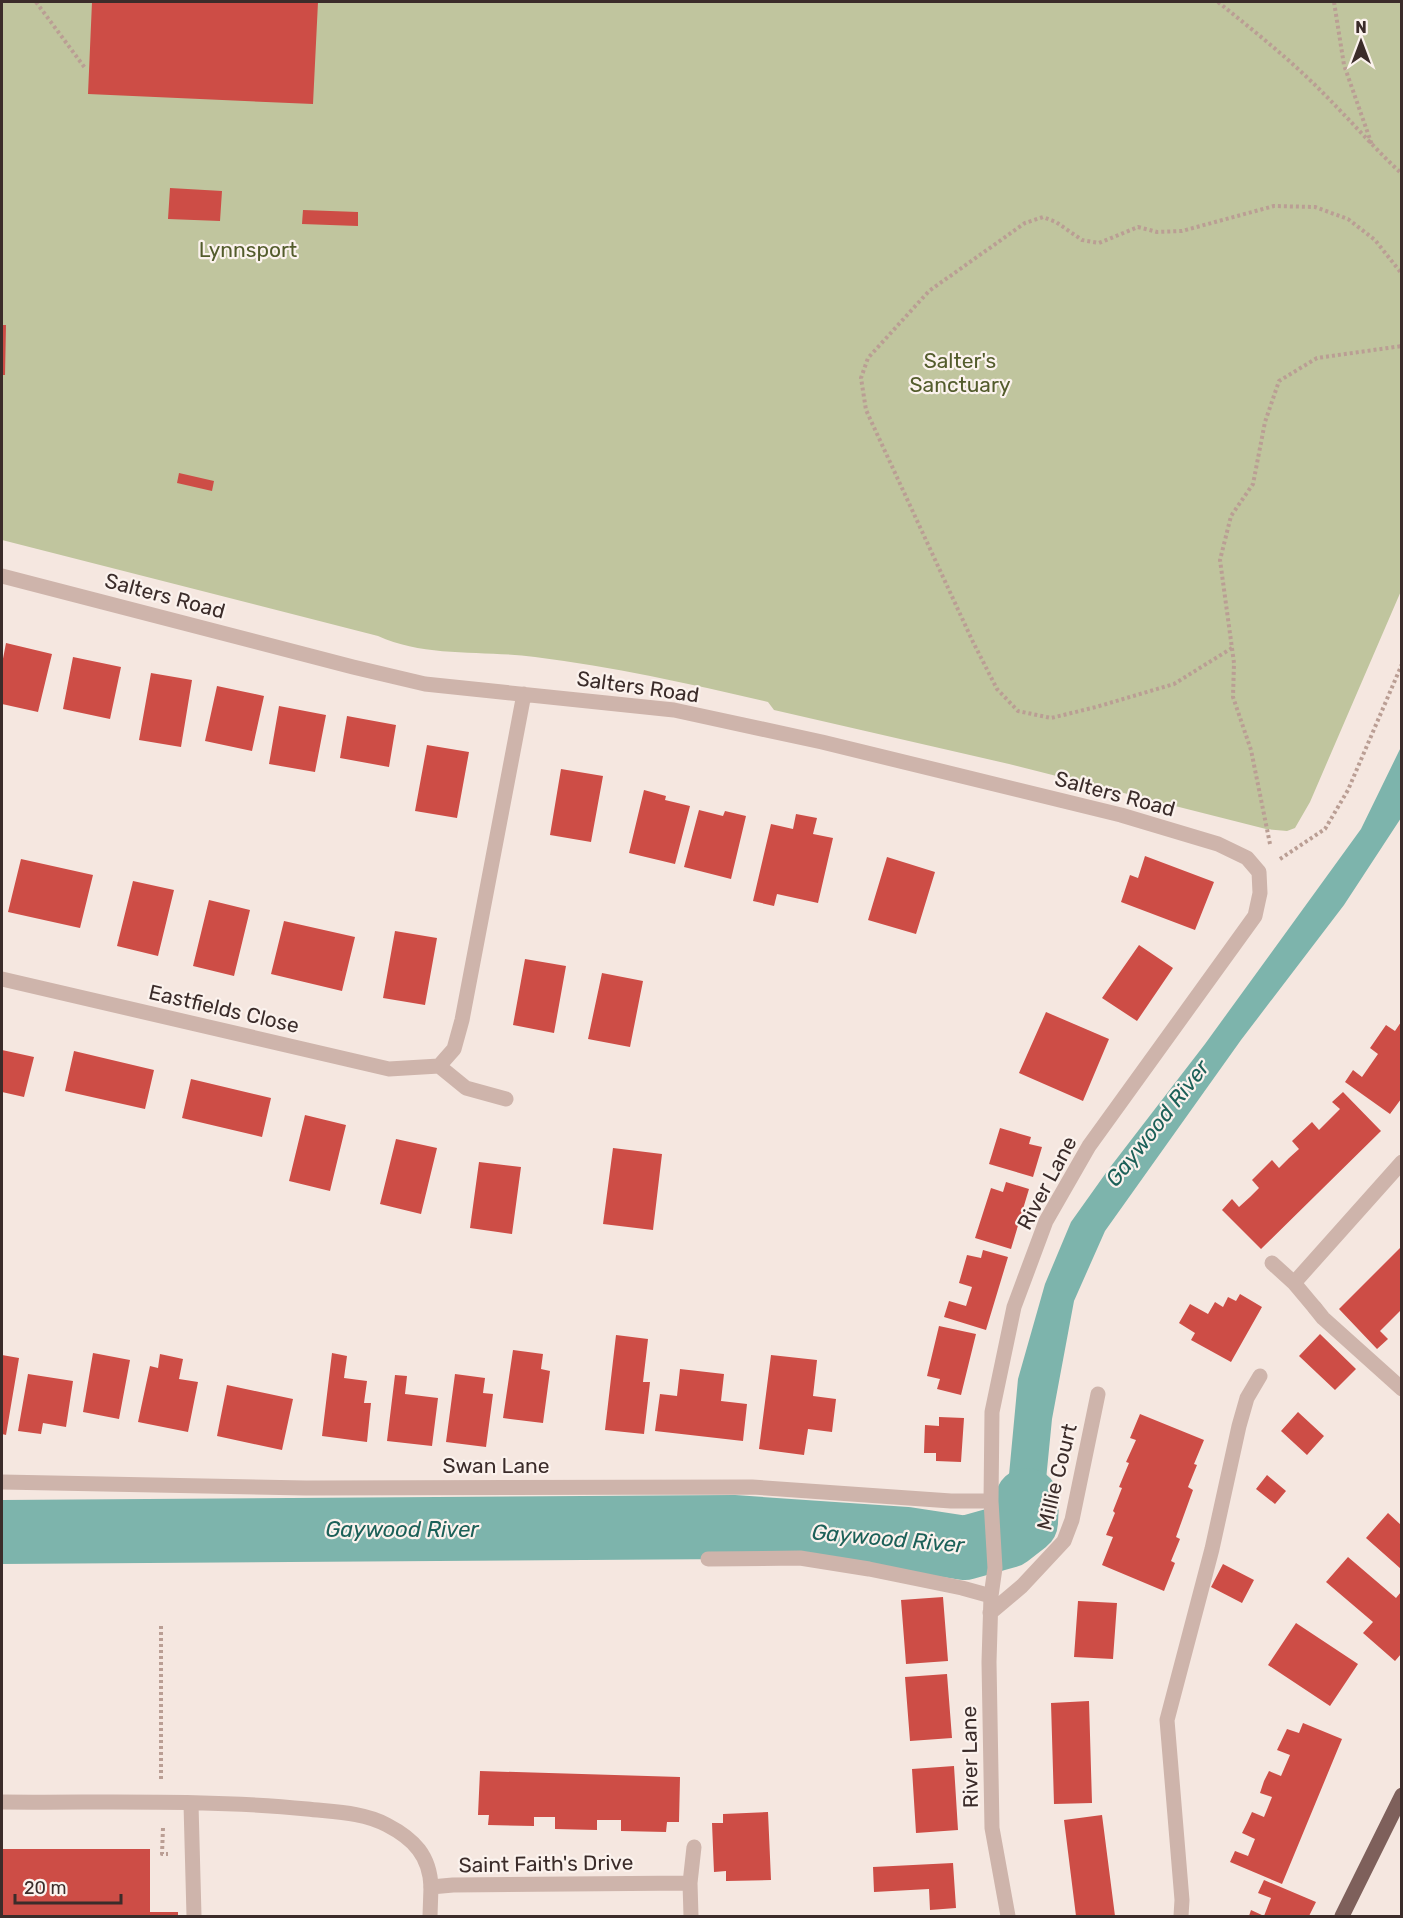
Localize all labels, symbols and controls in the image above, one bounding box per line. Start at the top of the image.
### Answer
north arrow [1331,12,1391,72]
text: N [1355,18,1367,37]
park label: Lynnsport [199,237,297,262]
park label: Salter's Sanctuary [910,348,1011,397]
street label: Salters Road [102,567,228,624]
street label: Salters Road [575,666,701,707]
street label: Salters Road [1052,765,1178,822]
street label: Eastfields Close [146,979,302,1038]
water label: Gaywood River [1100,1053,1216,1192]
street label: River Lane [1011,1132,1082,1234]
street label: Millie Court [1031,1421,1082,1533]
street label: Swan Lane [443,1453,549,1478]
water label: Gaywood River [325,1516,480,1543]
water label: Gaywood River [810,1518,967,1559]
street label: River Lane [956,1706,983,1808]
street label: Saint Faith's Drive [458,1849,634,1878]
scale bar [15,1867,122,1905]
text: 20 m [24,1877,66,1899]

